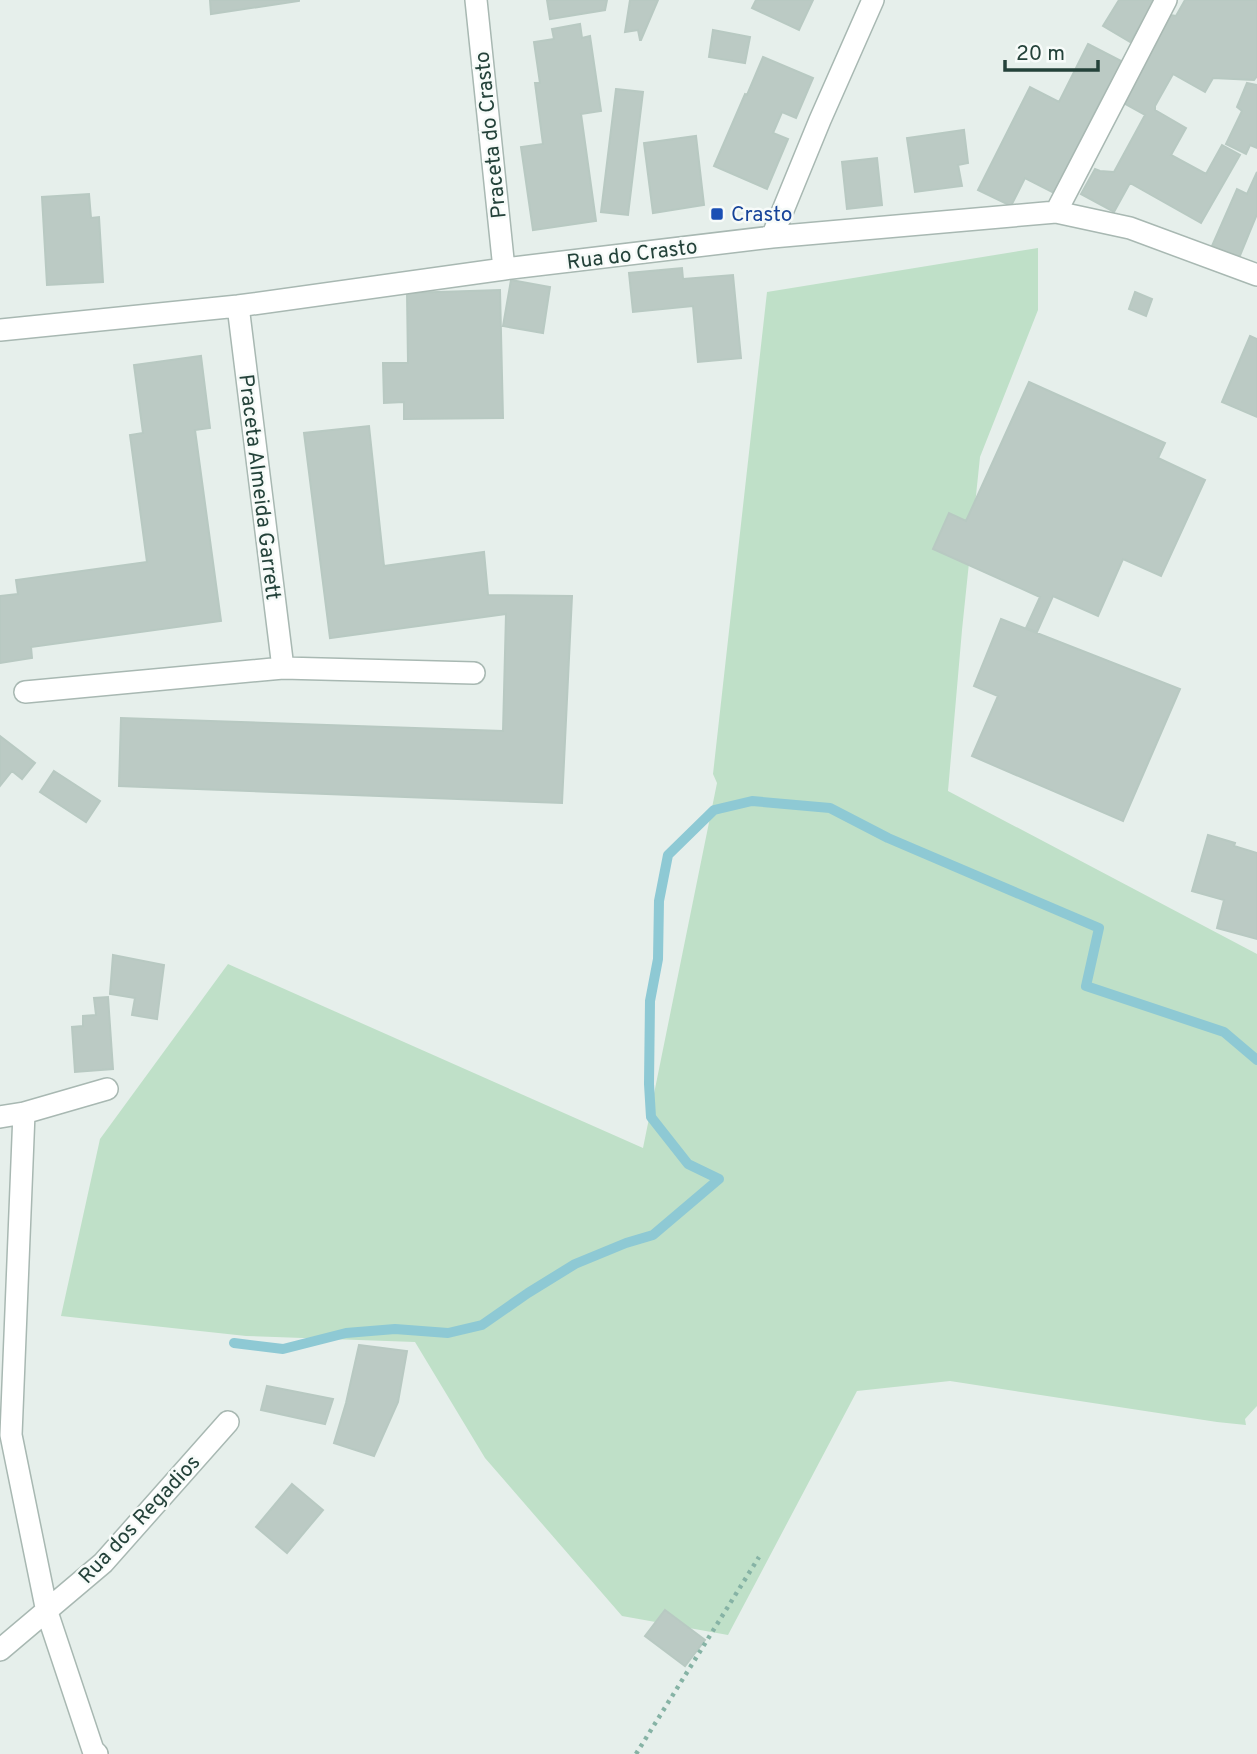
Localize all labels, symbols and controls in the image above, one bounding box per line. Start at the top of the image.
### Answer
scale bar [1005,28,1098,72]
text: 20 m [1016,41,1065,68]
street label: Praceta do Crasto [469,50,514,220]
place label: Crasto [731,202,792,229]
marker: Crasto [709,206,725,222]
street label: Rua do Crasto [565,234,699,277]
street label: Praceta Almeida Garrett [231,373,286,602]
street label: Rua dos Regadios [73,1450,207,1590]

